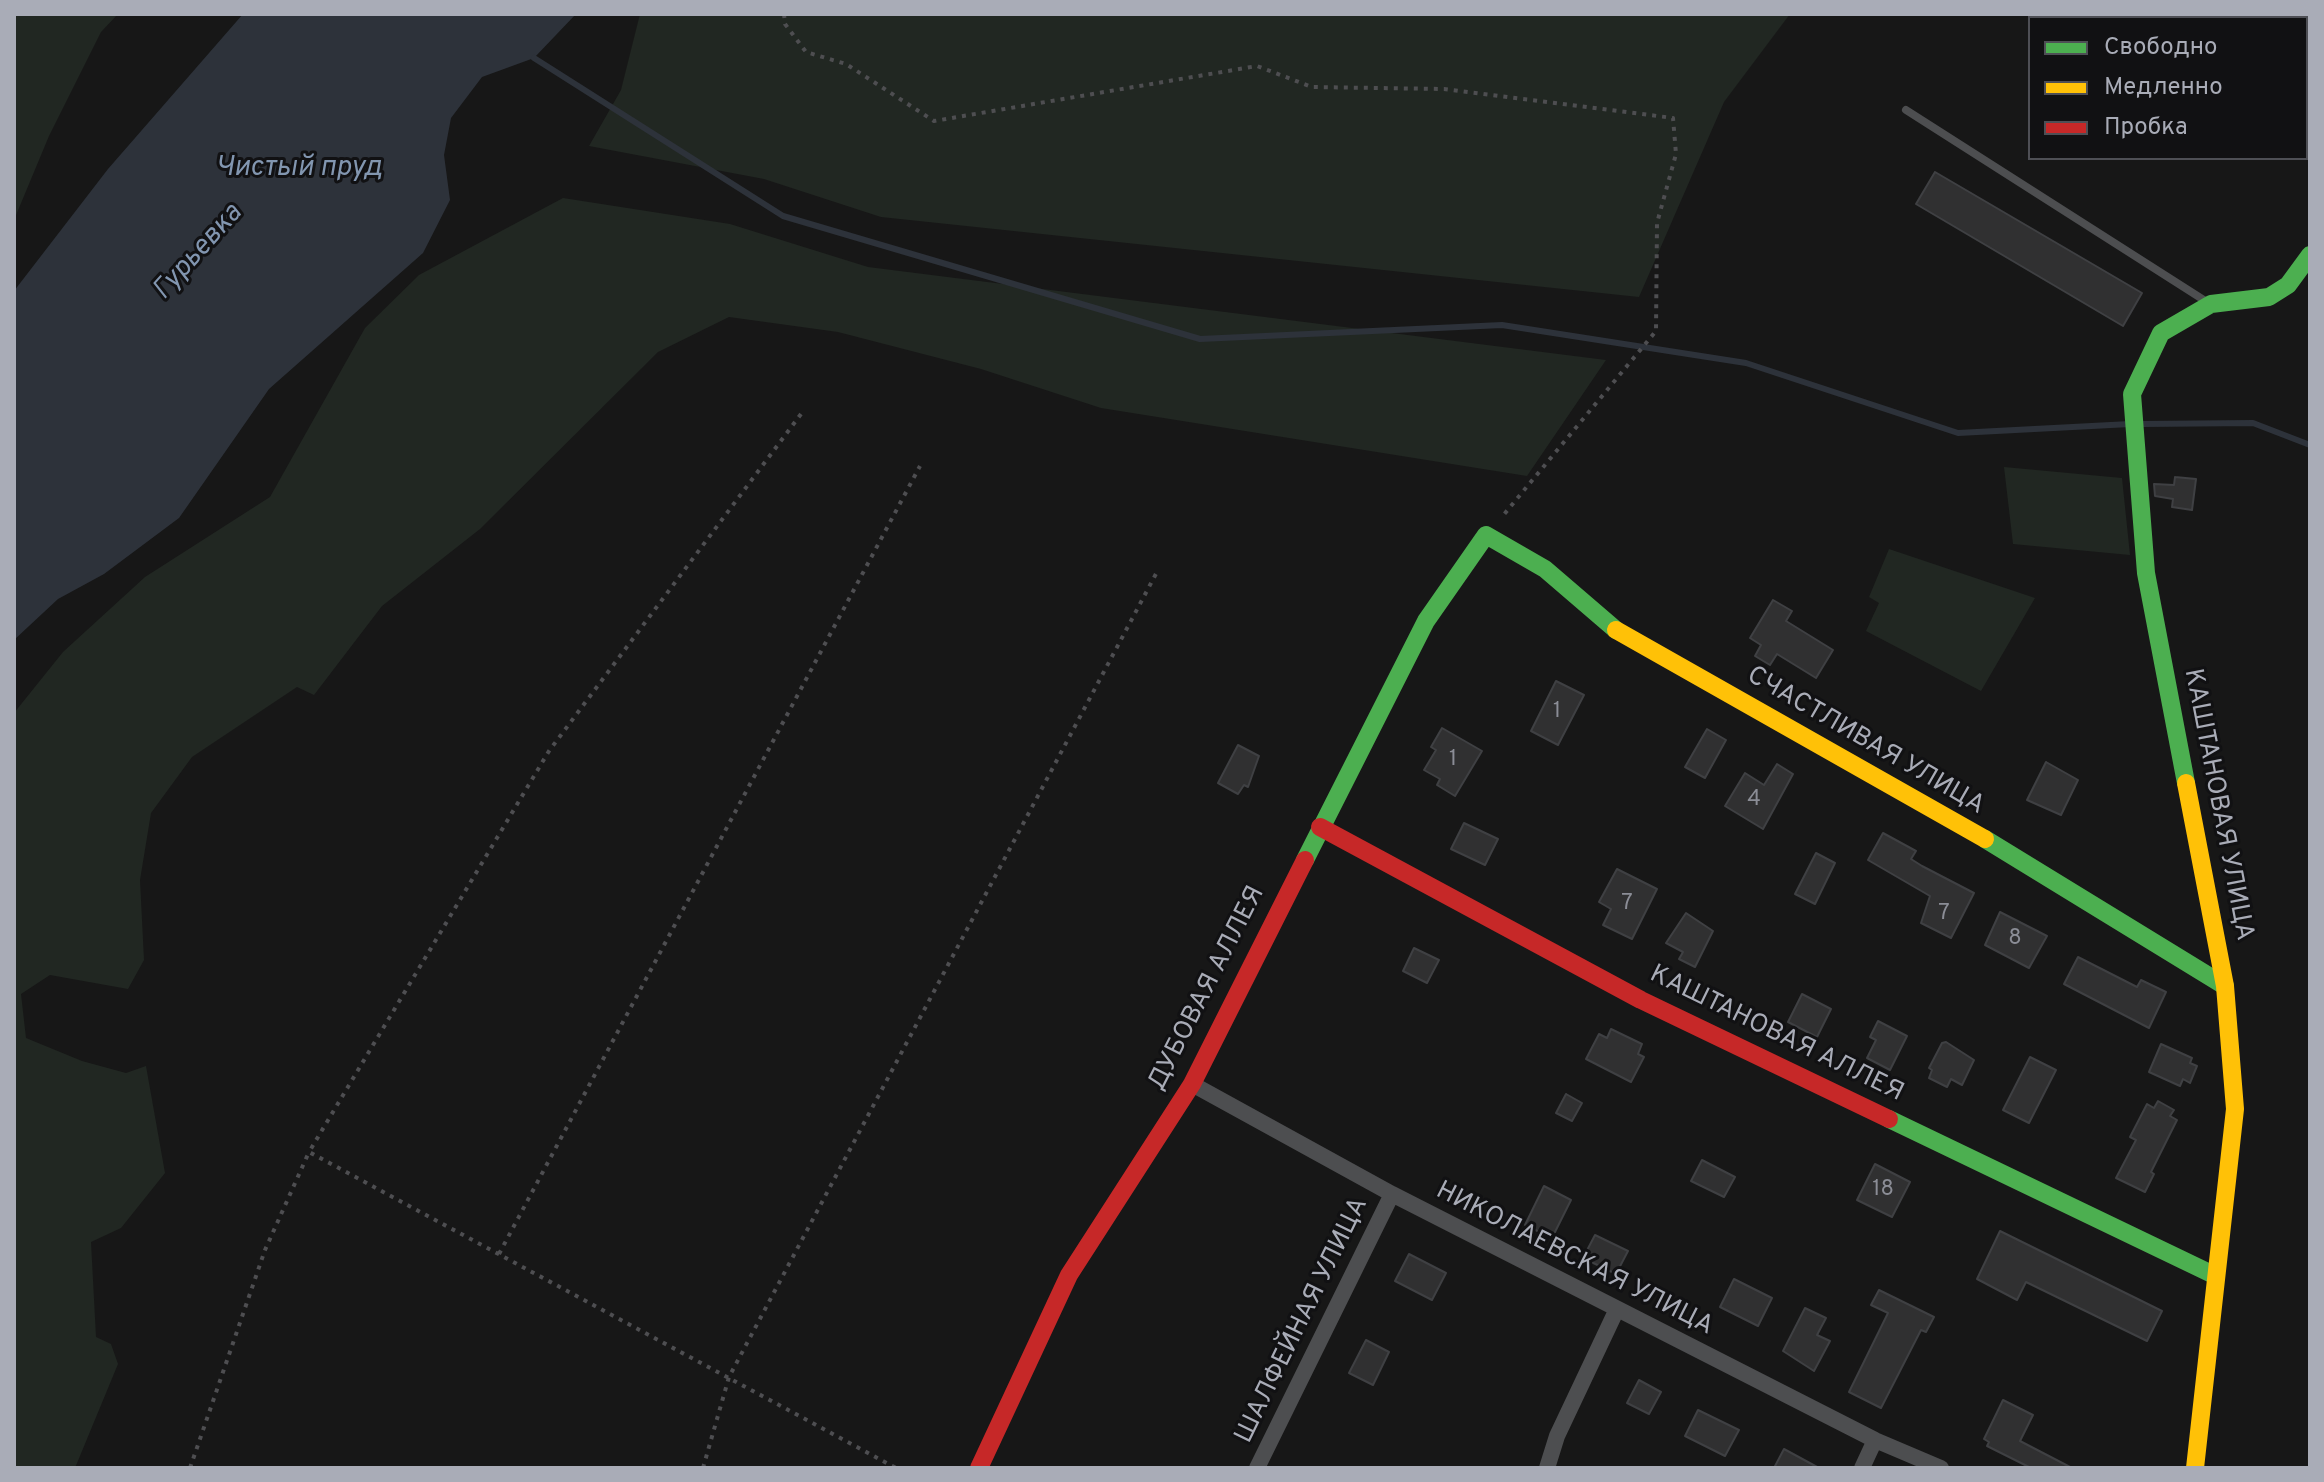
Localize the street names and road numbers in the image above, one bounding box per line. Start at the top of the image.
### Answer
street label: СЧАСТЛИВАЯ УЛИЦА [1741,661,1989,823]
street label: КАШТАНОВАЯ УЛИЦА [2175,666,2259,944]
street label: ДУБОВАЯ АЛЛЕЯ [1143,881,1273,1097]
street label: КАШТАНОВАЯ АЛЛЕЯ [1644,960,1908,1110]
street label: НИКОЛАЕВСКАЯ УЛИЦА [1430,1176,1718,1344]
street label: ШАЛФЕЙНАЯ УЛИЦА [1230,1193,1376,1449]

